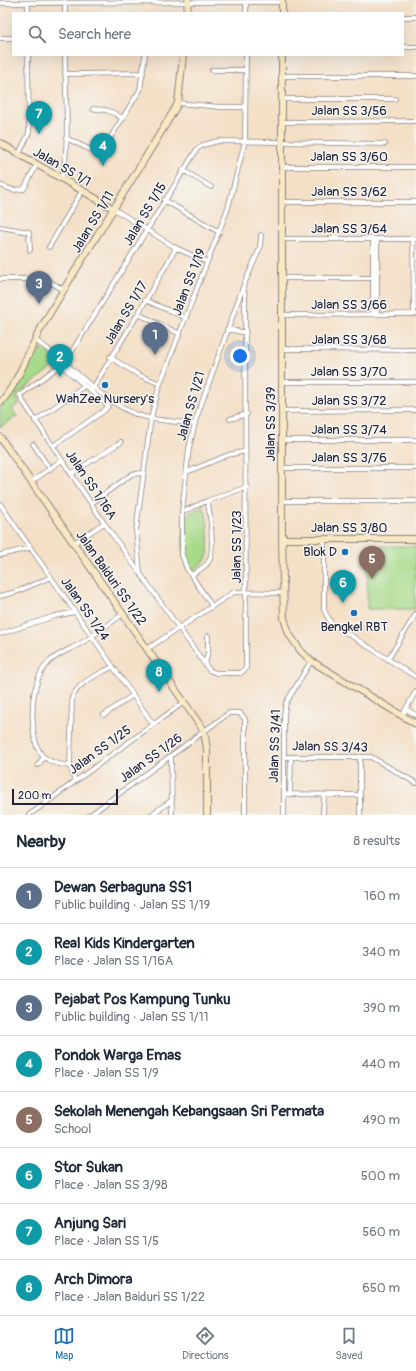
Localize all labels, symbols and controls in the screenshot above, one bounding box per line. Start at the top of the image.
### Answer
search box [12,12,404,56]
icon: search [26,23,48,45]
text: Search here [58,25,131,44]
pin: 7 [26,101,52,134]
street label: Jalan SS 3/56 [311,103,387,119]
pin: 4 [90,133,116,166]
street label: Jalan SS 1/1 [30,144,94,190]
street label: Jalan SS 3/60 [310,149,388,165]
street label: Jalan SS 1/15 [120,179,170,249]
street label: Jalan SS 3/62 [311,184,387,200]
street label: Jalan SS 1/11 [68,188,118,256]
street label: Jalan SS 3/64 [311,221,388,237]
street label: Jalan SS 1/19 [169,246,209,318]
pin: 3 [26,271,52,304]
street label: Jalan SS 1/17 [101,278,151,348]
street label: Jalan SS 3/66 [311,297,387,313]
pin: 1 [142,322,168,355]
street label: Jalan SS 3/68 [311,332,387,348]
pin: 2 [47,344,73,377]
your location [230,346,250,366]
street label: Jalan SS 3/70 [311,364,388,380]
street label: Jalan SS 1/21 [173,370,209,442]
marker: WahZee Nursery's [100,380,110,390]
street label: Jalan SS 3/39 [263,386,279,462]
place label: WahZee Nursery's [56,391,154,407]
street label: Jalan SS 3/72 [311,393,387,409]
street label: Jalan SS 3/74 [311,422,387,438]
street label: Jalan SS 1/16A [62,447,120,523]
street label: Jalan SS 3/76 [311,450,387,466]
street label: Jalan SS 1/23 [229,510,245,584]
street label: Jalan SS 3/80 [311,520,387,536]
street label: Jalan Baiduri SS 1/22 [72,528,150,628]
place label: Blok D [303,544,337,560]
pin: 5 [359,546,385,579]
marker: Blok D [340,547,350,557]
pin: 6 [330,570,356,603]
street label: Jalan SS 1/24 [57,574,113,644]
marker: Bengkel RBT [349,608,359,618]
place label: Bengkel RBT [320,619,388,635]
pin: 8 [146,659,172,692]
street label: Jalan SS 3/41 [266,709,284,783]
street label: Jalan SS 1/25 [66,722,134,778]
street label: Jalan SS 1/26 [116,730,186,786]
street label: Jalan SS 3/43 [292,738,368,756]
scale bar [12,787,118,806]
text: 200 m [18,789,51,802]
text: Nearby [16,831,65,852]
text: 8 results [354,833,400,849]
text: Dewan Serbaguna SS1 [54,878,192,897]
text: 1 [26,888,32,904]
text: 160 m [364,888,400,904]
text: Public building · Jalan SS 1/19 [54,897,210,913]
text: Real Kids Kindergarten [54,934,195,953]
text: 2 [25,944,33,960]
text: 340 m [362,944,400,960]
text: Place · Jalan SS 1/16A [54,953,173,969]
text: Pejabat Pos Kampung Tunku [54,990,231,1009]
text: 3 [25,1000,33,1016]
text: 390 m [363,1000,400,1016]
text: Public building · Jalan SS 1/11 [54,1009,209,1025]
text: Pondok Warga Emas [54,1046,181,1065]
text: 4 [25,1056,33,1072]
text: 440 m [362,1056,400,1072]
text: Place · Jalan SS 1/9 [54,1065,159,1081]
text: Sekolah Menengah Kebangsaan Sri Permata [54,1102,324,1121]
text: 5 [25,1112,33,1128]
text: 490 m [363,1112,400,1128]
text: School [54,1121,91,1137]
text: Stor Sukan [54,1158,123,1177]
text: 6 [25,1168,33,1184]
text: 500 m [361,1168,400,1184]
text: Place · Jalan SS 3/98 [54,1177,168,1193]
text: Anjung Sari [54,1214,126,1233]
text: 7 [26,1224,32,1240]
text: 560 m [362,1224,400,1240]
text: Place · Jalan SS 1/5 [54,1233,159,1249]
text: Arch Dimora [54,1270,132,1289]
text: 8 [26,1280,32,1296]
text: 650 m [362,1280,400,1296]
text: Place · Jalan Baiduri SS 1/22 [54,1289,205,1305]
tab: Map [53,1325,75,1362]
tab: Directions [182,1325,229,1362]
tab: Saved [335,1325,363,1362]

